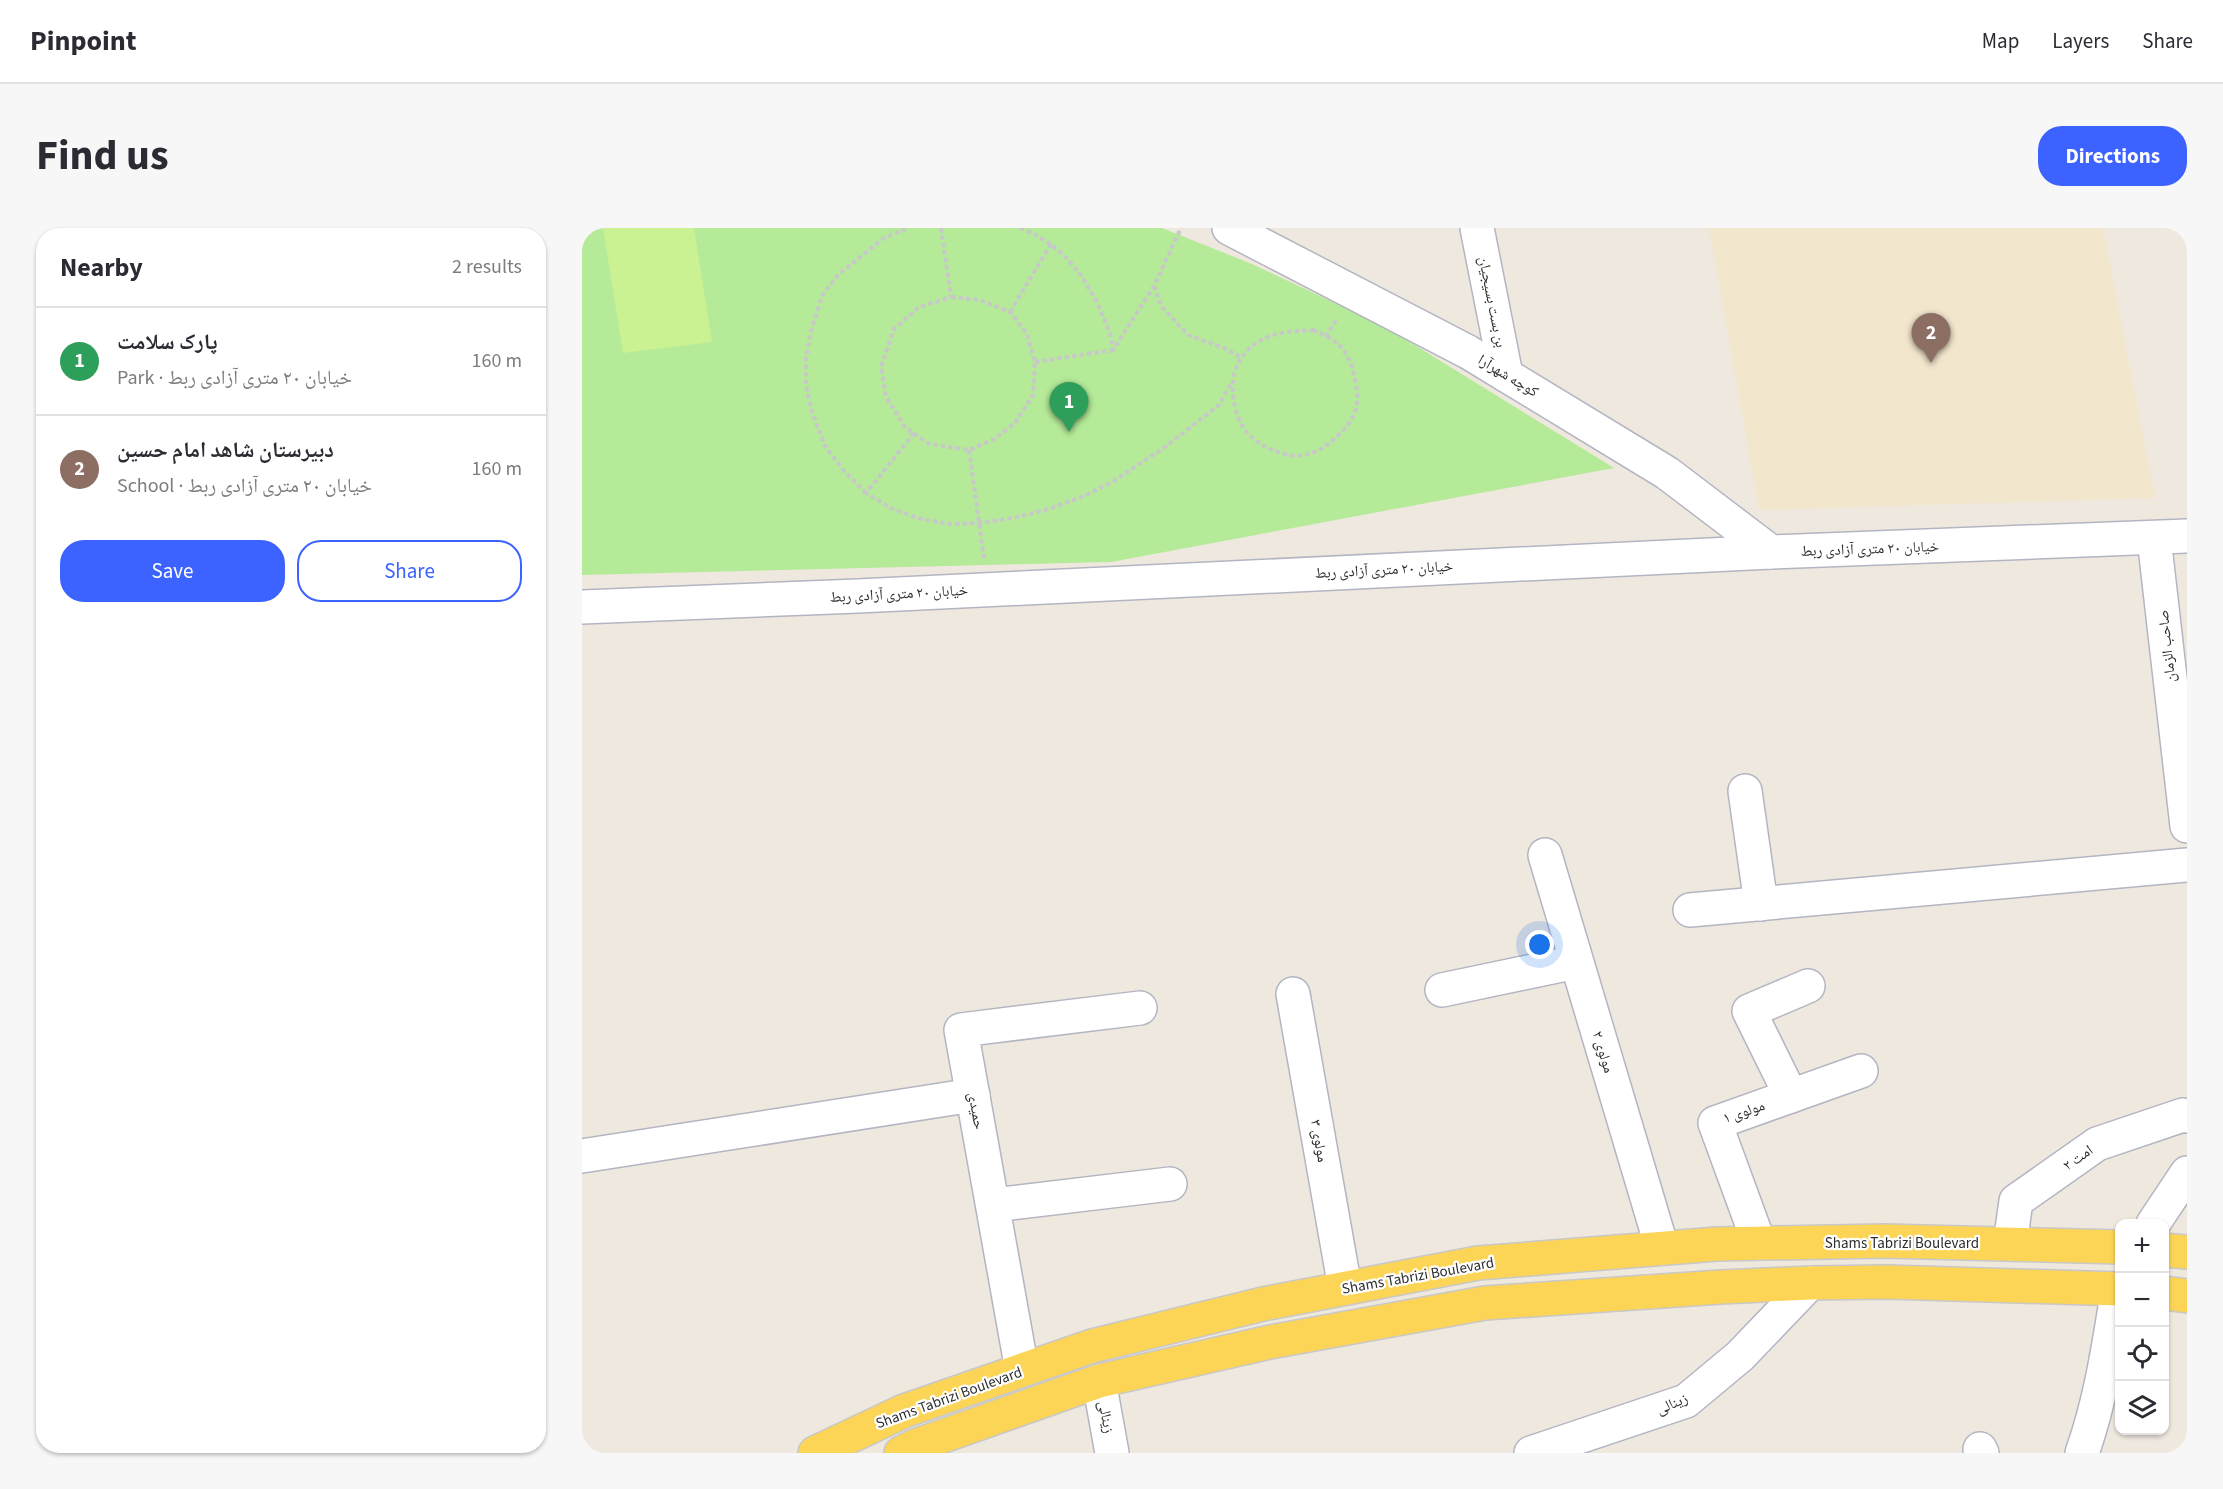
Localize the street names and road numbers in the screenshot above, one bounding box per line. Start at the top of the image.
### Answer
street label: بن بست بسیجیان [1473,255,1511,349]
street label: کوچه شهرآرا [1474,350,1542,402]
street label: خیابان ۲۰ متری آزادی ربط [1800,536,1940,562]
street label: خیابان ۲۰ متری آزادی ربط [1314,556,1454,584]
street label: خیابان ۲۰ متری آزادی ربط [829,580,969,608]
street label: صاحب الزمان [2153,609,2181,683]
street label: مولوی ۲ [1587,1028,1619,1076]
street label: حمیدی [962,1091,990,1132]
street label: مولوی ۱ [1720,1095,1768,1129]
street label: مولوی ۳ [1305,1118,1333,1164]
street label: امت ۲ [2059,1140,2097,1176]
street label: Shams Tabrizi Boulevard [1825,1233,1979,1254]
street label: Shams Tabrizi Boulevard [1340,1252,1496,1300]
street label: Shams Tabrizi Boulevard [873,1362,1025,1434]
street label: زینالی [1653,1388,1691,1420]
street label: زینالی [1093,1399,1119,1435]

